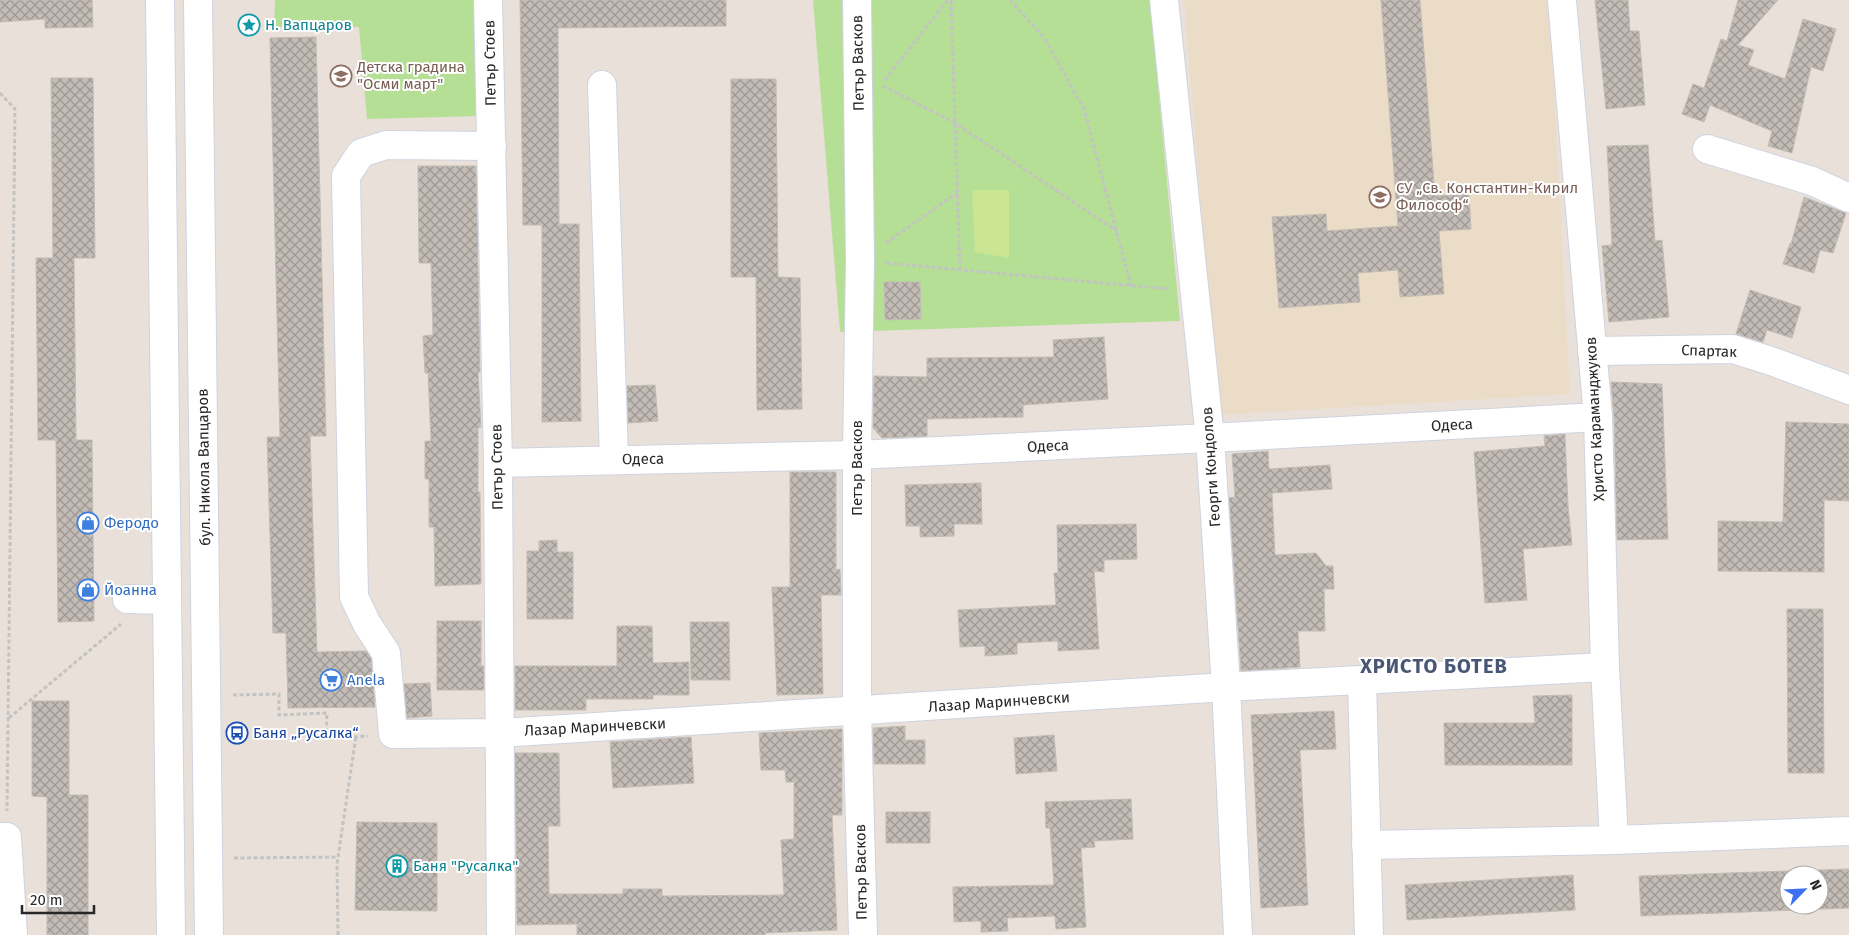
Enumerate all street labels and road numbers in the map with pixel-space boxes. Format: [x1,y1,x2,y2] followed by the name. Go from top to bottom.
[848,15,868,111] street label: Петър Васков
[480,20,500,106] street label: Петър Стоев
[1582,336,1608,502] street label: Христо Караманджуков
[1681,341,1737,361] street label: Спартак
[194,388,214,546] street label: бул. Никола Вапцаров
[1198,406,1224,528] street label: Георги Кондолов
[1431,415,1473,435] street label: Одеса
[848,420,866,516] street label: Петър Васков
[487,424,507,510] street label: Петър Стоев
[1027,436,1069,456] street label: Одеса
[622,450,664,468] street label: Одеса
[928,688,1070,716] street label: Лазар Маринчевски
[524,714,666,740] street label: Лазар Маринчевски
[851,824,871,920] street label: Петър Васков

